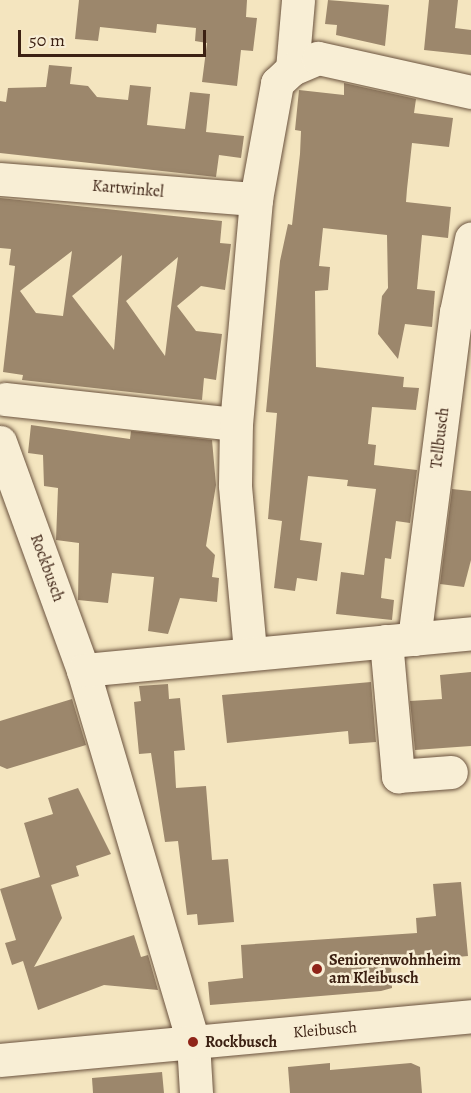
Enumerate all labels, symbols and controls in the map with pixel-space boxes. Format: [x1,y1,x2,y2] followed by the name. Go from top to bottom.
[21,18,208,56] scale bar
[29,28,65,52] text: 50 m
[91,176,165,202] street label: Kartwinkel
[427,406,453,470] street label: Tellbusch
[26,532,68,604] street label: Rockbusch
[329,950,461,988] place label: Seniorenwohnheim am Kleibusch
[310,962,324,976] marker: Seniorenwohnheim am Kleibusch
[292,1018,358,1042] street label: Kleibusch
[205,1032,277,1052] place label: Rockbusch
[186,1035,200,1049] marker: Rockbusch

